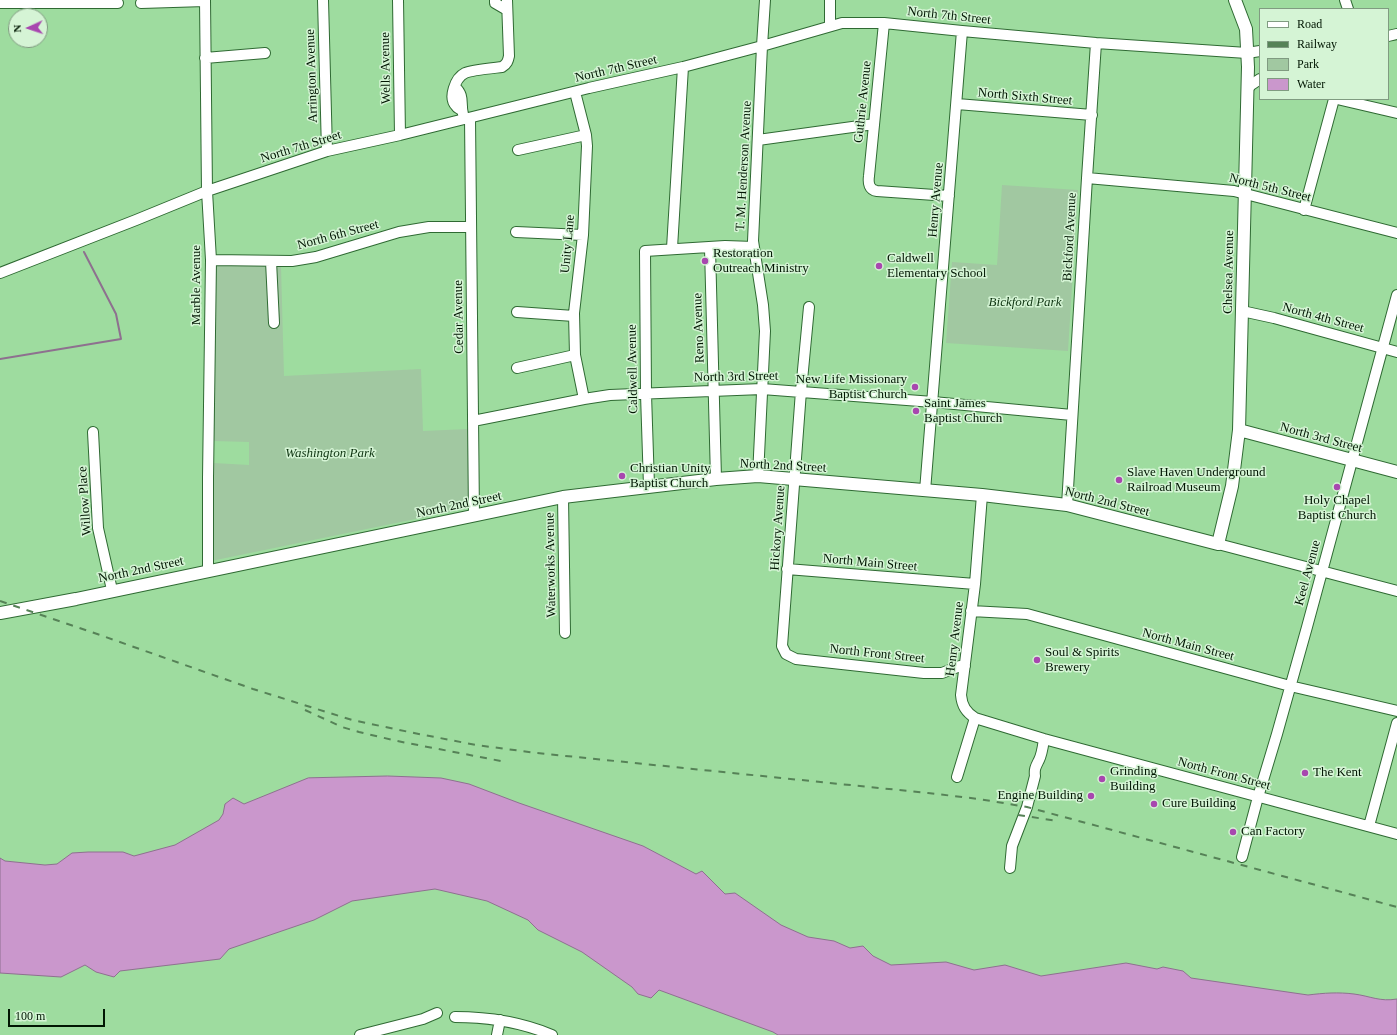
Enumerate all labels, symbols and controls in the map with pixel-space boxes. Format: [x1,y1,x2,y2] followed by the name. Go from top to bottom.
[907,4,991,28] street label: North 7th Street
[8,8,48,48] north arrow
[1259,8,1389,100] legend
[1297,17,1322,31] text: Road
[11,24,23,33] text: N
[303,29,321,123] street label: Arrington Avenue
[378,32,394,104] street label: Wells Avenue
[1297,37,1337,51] text: Railway
[573,52,659,86] street label: North 7th Street
[1297,57,1319,71] text: Park
[851,60,875,144] street label: Guthrie Avenue
[1297,77,1325,91] text: Water
[977,85,1073,109] street label: North Sixth Street
[733,100,755,232] street label: T. M. Henderson Avenue
[259,127,343,167] street label: North 7th Street
[925,162,947,238] street label: Henry Avenue
[1227,170,1313,206] street label: North 5th Street
[1060,192,1080,282] street label: Bickford Avenue
[558,214,578,274] street label: Unity Lane
[296,217,380,253] street label: North 6th Street
[1220,230,1238,314] street label: Chelsea Avenue
[189,245,205,325] street label: Marble Avenue
[713,246,809,277] place label: Restoration Outreach Ministry
[887,251,986,282] place label: Caldwell Elementary School
[700,256,710,266] marker: Restoration Outreach Ministry
[874,261,884,271] marker: Caldwell Elementary School
[451,280,467,354] street label: Cedar Avenue
[690,293,708,363] street label: Reno Avenue
[989,295,1061,311] park label: Bickford Park
[1281,300,1365,336] street label: North 4th Street
[624,324,642,414] street label: Caldwell Avenue
[694,368,778,386] street label: North 3rd Street
[796,372,907,403] place label: New Life Missionary Baptist Church
[910,382,920,392] marker: New Life Missionary Baptist Church
[924,396,1002,427] place label: Saint James Baptist Church
[911,406,921,416] marker: Saint James Baptist Church
[1278,420,1364,456] street label: North 3rd Street
[285,446,375,462] park label: Washington Park
[739,456,827,476] street label: North 2nd Street
[630,461,711,492] place label: Christian Unity Baptist Church
[1127,465,1265,496] place label: Slave Haven Underground Railroad Museum
[75,466,95,536] street label: Willow Place
[617,471,627,481] marker: Christian Unity Baptist Church
[1114,475,1124,485] marker: Slave Haven Underground Railroad Museum
[1332,482,1342,492] marker: Holy Chapel Baptist Church
[1063,484,1151,520] street label: North 2nd Street
[767,485,789,571] street label: Hickory Avenue
[415,488,503,522] street label: North 2nd Street
[1298,493,1376,524] place label: Holy Chapel Baptist Church
[542,512,560,618] street label: Waterworks Avenue
[1292,539,1324,607] street label: Keel Avenue
[822,551,918,575] street label: North Main Street
[97,553,185,587] street label: North 2nd Street
[943,601,967,677] street label: Henry Avenue
[1140,625,1236,665] street label: North Main Street
[829,641,925,667] street label: North Front Street
[1045,645,1119,676] place label: Soul & Spirits Brewery
[1032,655,1042,665] marker: Soul & Spirits Brewery
[1176,754,1272,794] street label: North Front Street
[1110,764,1157,795] place label: Grinding Building
[1313,765,1362,781] place label: The Kent
[1300,768,1310,778] marker: The Kent
[1097,774,1107,784] marker: Grinding Building
[997,788,1083,804] place label: Engine Building
[1086,791,1096,801] marker: Engine Building
[1162,796,1236,812] place label: Cure Building
[1149,799,1159,809] marker: Cure Building
[1241,824,1305,840] place label: Can Factory
[1228,827,1238,837] marker: Can Factory
[10,1001,107,1027] scale bar
[15,1009,45,1023] text: 100 m

